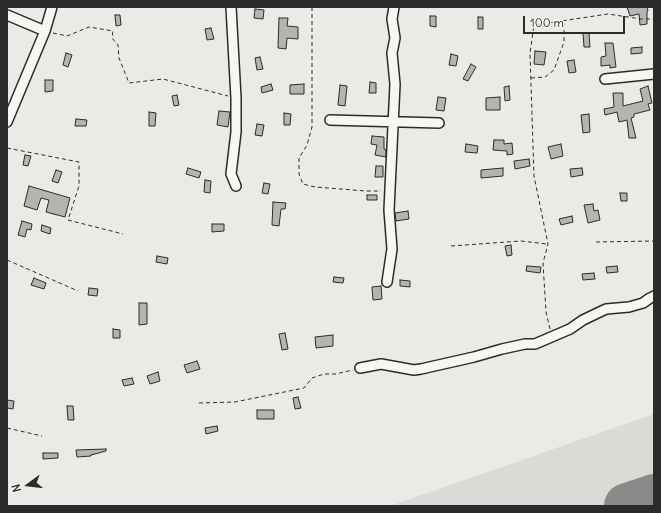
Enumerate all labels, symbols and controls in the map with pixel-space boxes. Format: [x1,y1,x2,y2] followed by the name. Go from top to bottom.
[525,8,627,34] scale bar
[530,15,564,30] text: 100 m
[8,465,48,505] north arrow
[9,483,24,494] text: N

